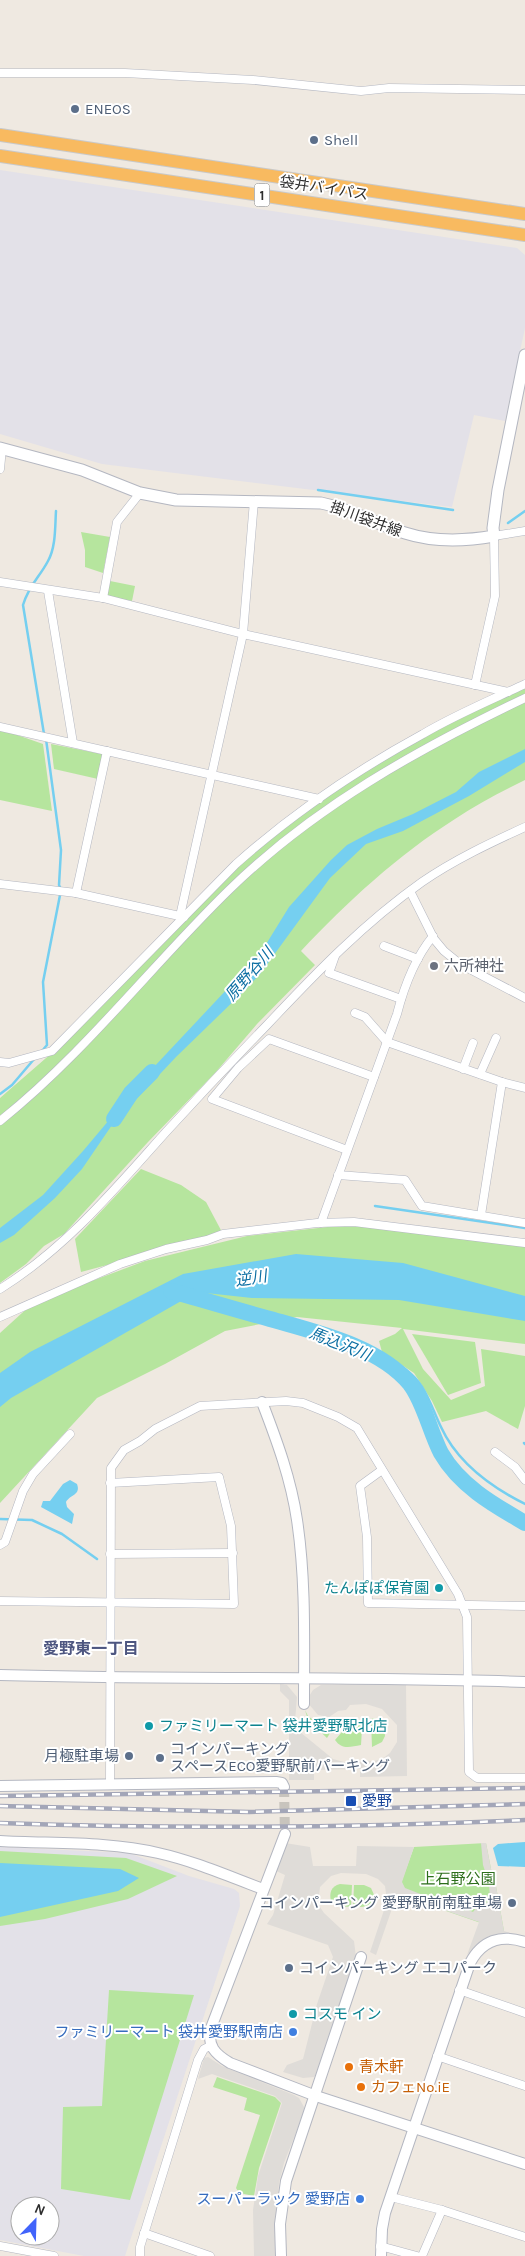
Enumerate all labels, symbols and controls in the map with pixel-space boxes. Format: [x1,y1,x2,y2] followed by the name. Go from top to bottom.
[85,100,131,118] place label: ENEOS
[69,103,81,115] marker: ENEOS
[324,131,358,149] place label: Shell
[308,134,320,146] marker: Shell
[278,172,370,204] street label: 袋井バイパス
[254,184,270,206] road number: 1
[328,498,404,540] street label: 掛川袋井線
[221,942,278,1004] water label: 原野谷川
[444,957,504,975] place label: 六所神社
[428,960,440,972] marker: 六所神社
[234,1266,270,1290] water label: 逆川
[307,1323,375,1366] water label: 馬込沢川
[324,1579,429,1597] place label: たんぽぽ保育園
[433,1582,445,1594] marker: たんぽぽ保育園
[43,1639,139,1658] district label: 愛野東一丁目
[159,1717,388,1735] place label: ファミリーマート 袋井愛野駅北店
[143,1720,155,1732] marker: ファミリーマート 袋井愛野駅北店
[170,1740,390,1775] place label: コインパーキング スペースECO愛野駅前パーキング
[44,1747,119,1765] place label: 月極駐車場
[123,1750,135,1762] marker: 月極駐車場
[154,1752,166,1764] marker: コインパーキング スペースECO愛野駅前パーキング
[362,1792,392,1810] place label: 愛野
[344,1794,358,1808] marker: 愛野
[420,1870,496,1888] park label: 上石野公園
[259,1894,502,1912] place label: コインパーキング 愛野駅前南駐車場
[506,1897,518,1909] marker: コインパーキング 愛野駅前南駐車場
[299,1959,497,1977] place label: コインパーキング エコパーク
[283,1962,295,1974] marker: コインパーキング エコパーク
[303,2005,382,2023] place label: コスモ イン
[287,2008,299,2020] marker: コスモ イン
[54,2023,283,2041] place label: ファミリーマート 袋井愛野駅南店
[287,2026,299,2038] marker: ファミリーマート 袋井愛野駅南店
[359,2058,404,2076] place label: 青木軒
[343,2061,355,2073] marker: 青木軒
[371,2078,450,2096] place label: カフェNo.iE
[355,2081,367,2093] marker: カフェNo.iE
[197,2190,350,2208] place label: スーパーラック 愛野店
[354,2193,366,2205] marker: スーパーラック 愛野店
[10,2196,60,2246] north arrow
[32,2200,48,2219] text: N

